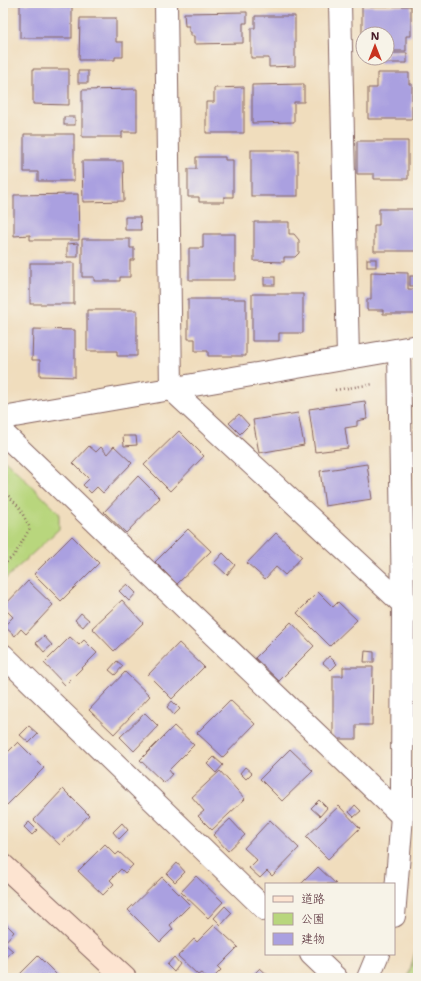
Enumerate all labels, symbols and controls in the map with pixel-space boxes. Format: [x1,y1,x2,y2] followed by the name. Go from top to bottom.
[355,26,395,66] north arrow
[371,29,380,44] text: N
[265,883,395,955] legend
[301,891,325,907] text: 道路
[301,911,325,927] text: 公園
[301,931,325,947] text: 建物

